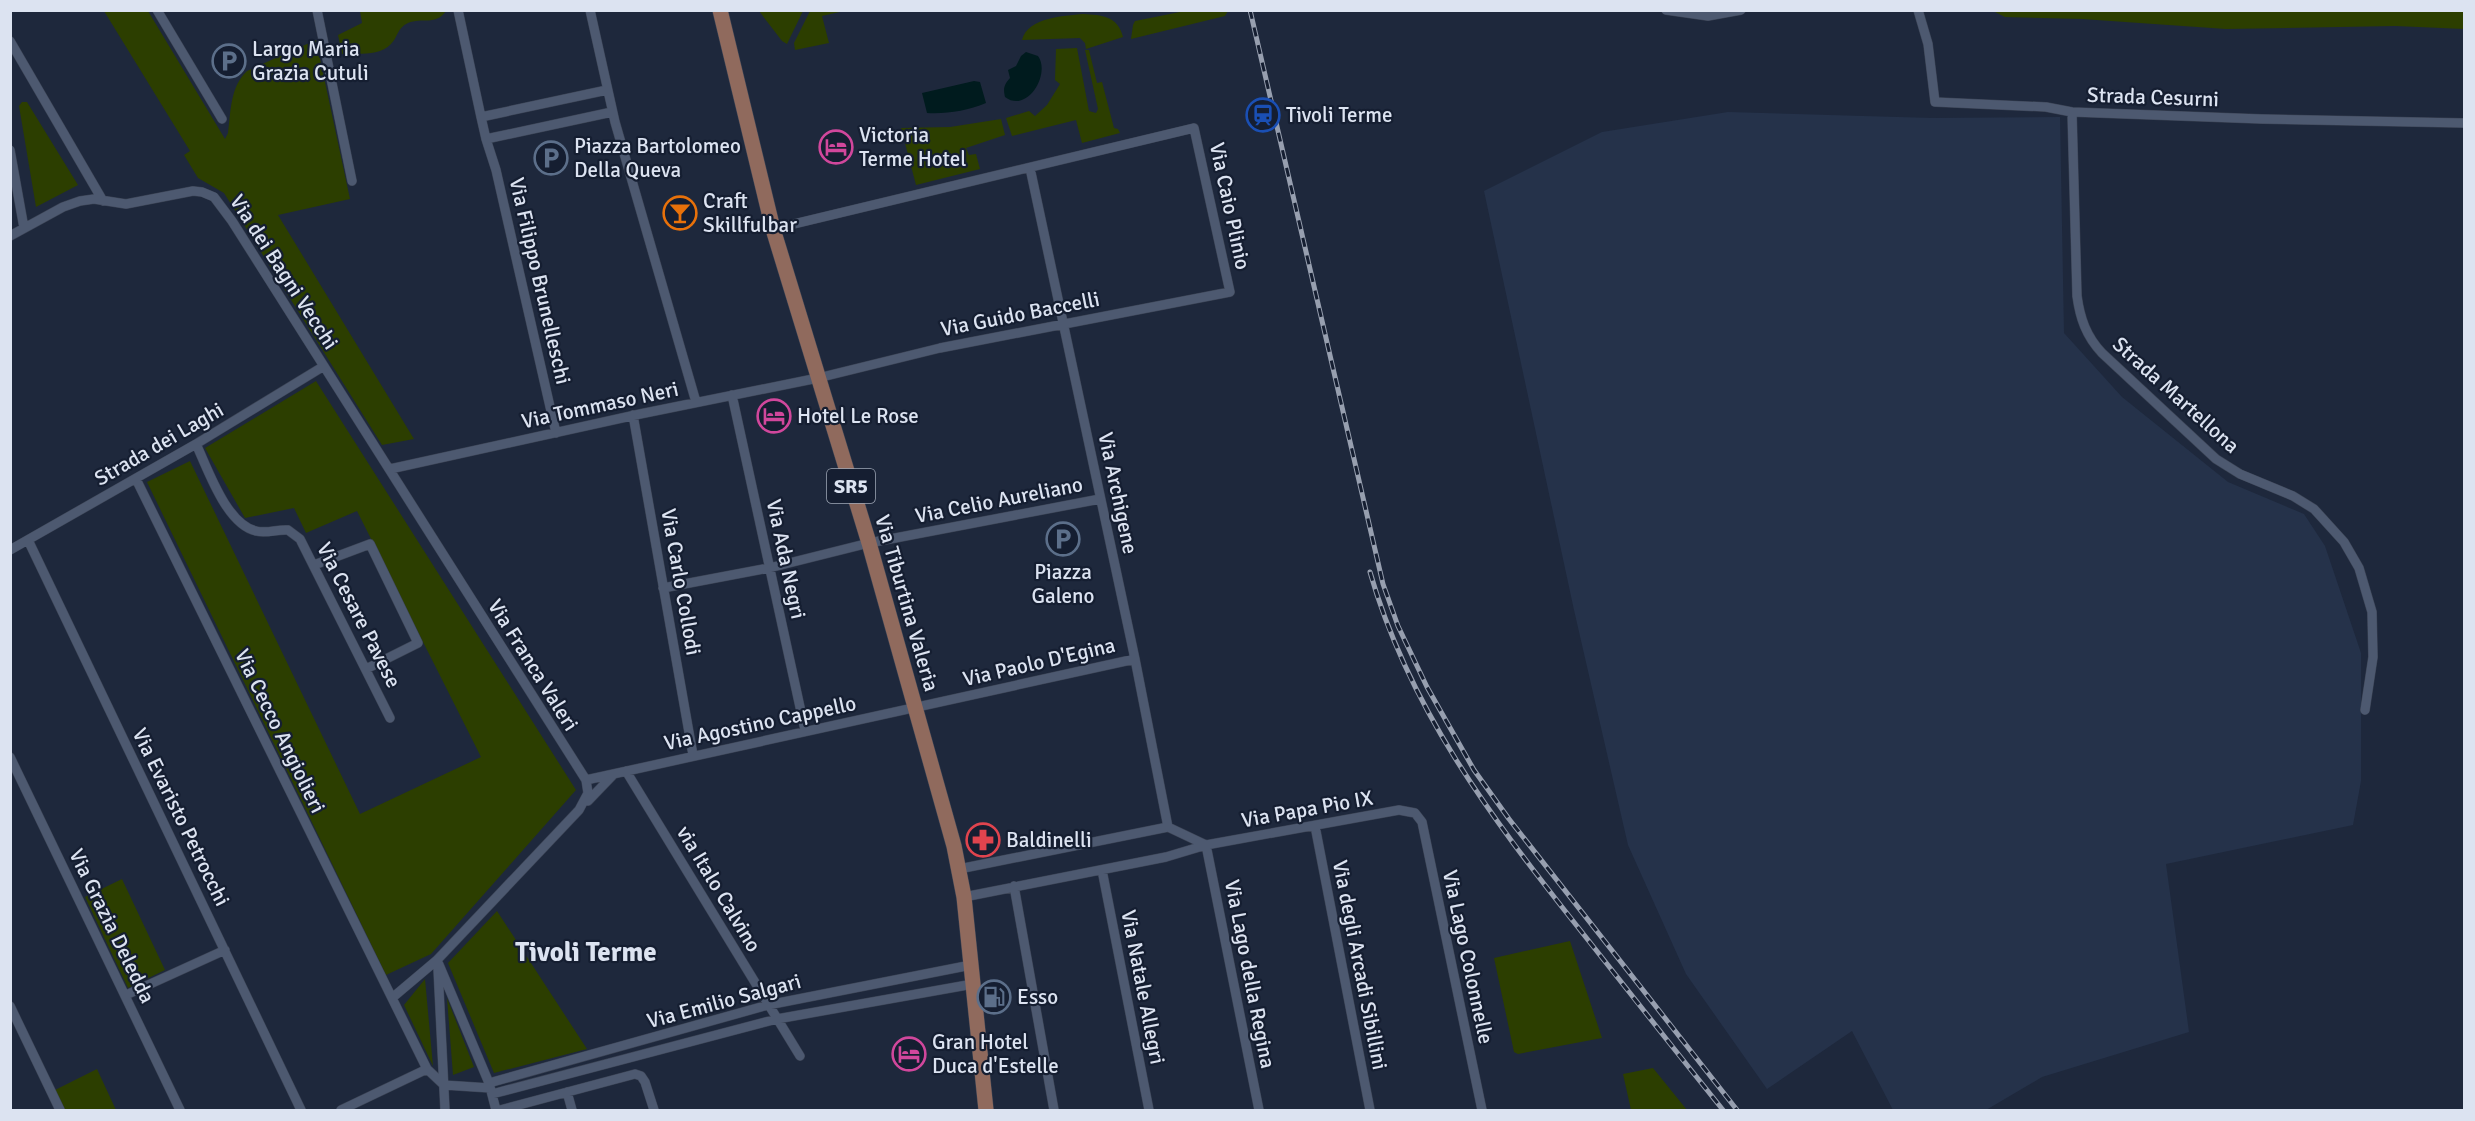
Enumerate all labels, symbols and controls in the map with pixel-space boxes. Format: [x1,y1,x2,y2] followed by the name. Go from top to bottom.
[252,36,369,86] place label: Largo Maria Grazia Cutuli
[211,43,247,79] parking icon: Largo Maria Grazia Cutuli
[2087,82,2219,112] street label: Strada Cesurni
[1245,97,1281,133] station icon: Tivoli Terme
[1286,102,1392,128] place label: Tivoli Terme
[859,122,966,172] place label: Victoria Terme Hotel
[818,129,854,165] hotel icon: Victoria Terme Hotel
[574,133,741,183] place label: Piazza Bartolomeo Della Queva
[533,140,569,176] parking icon: Piazza Bartolomeo Della Queva
[1204,140,1256,272] street label: Via Caio Plinio
[504,175,576,387] street label: Via Filippo Brunelleschi
[703,188,797,238] place label: Craft Skillfulbar
[224,190,344,354] street label: Via dei Bagni Vecchi
[662,195,698,231] bar icon: Craft Skillfulbar
[938,286,1102,342] street label: Via Guido Baccelli
[2107,331,2245,459] street label: Strada Martellona
[519,376,681,434] street label: Via Tommaso Neri
[90,396,228,492] street label: Strada dei Laghi
[756,398,792,434] hotel icon: Hotel Le Rose
[797,403,919,429] place label: Hotel Le Rose
[1092,430,1144,556] street label: Via Archigene
[827,469,875,503] road number: SR5
[913,471,1085,529] street label: Via Celio Aureliano
[761,497,811,621] street label: Via Ada Negri
[655,507,707,657] street label: Via Carlo Collodi
[869,512,945,694] street label: Via Tiburtina Valeria
[1045,521,1081,557] parking icon: Piazza Galeno
[311,538,407,692] street label: Via Cesare Pavese
[1032,559,1095,609] place label: Piazza Galeno
[482,594,584,736] street label: Via Franca Valeri
[960,632,1118,692] street label: Via Paolo D'Egina
[229,645,331,817] street label: Via Cecco Angiolieri
[661,690,859,756] street label: Via Agostino Cappello
[127,724,235,910] street label: Via Evaristo Petrocchi
[1239,785,1375,833] street label: Via Papa Pio IX
[671,821,767,957] street label: via Italo Calvino
[965,822,1001,858] pharmacy icon: Baldinelli
[1006,827,1092,853] place label: Baldinelli
[63,845,161,1007] street label: Via Grazia Deledda
[1327,858,1393,1072] street label: Via degli Arcadi Sibillini
[1437,868,1499,1046] street label: Via Lago Colonnelle
[1219,877,1281,1071] street label: Via Lago della Regina
[1115,908,1171,1066] street label: Via Natale Allegri
[515,936,657,969] district label: Tivoli Terme
[644,968,804,1034] street label: Via Emilio Salgari
[976,979,1012,1015] fuel station icon: Esso
[1017,984,1058,1010] place label: Esso
[932,1029,1059,1079] place label: Gran Hotel Duca d'Estelle
[891,1036,927,1072] hotel icon: Gran Hotel Duca d'Estelle

